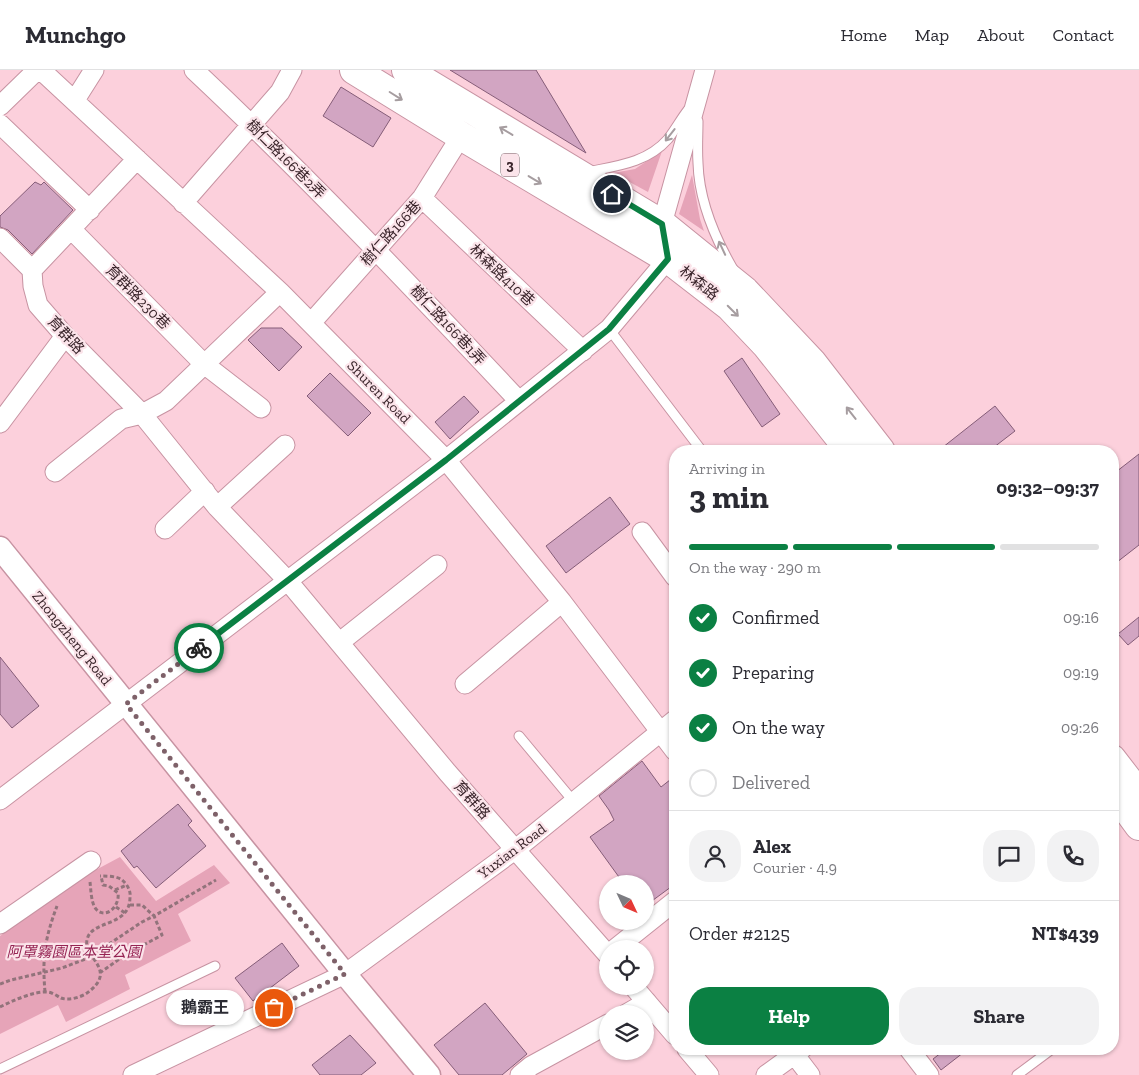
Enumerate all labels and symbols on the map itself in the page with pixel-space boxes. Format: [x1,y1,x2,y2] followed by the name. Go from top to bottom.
[388,91,402,101] one-way arrow
[243,116,329,202] street label: 樹仁路166巷2弄
[500,125,514,135] one-way arrow
[664,128,675,141] one-way arrow
[501,154,519,176] road number: 3
[591,173,633,215] pin
[527,175,541,185] one-way arrow
[357,197,425,269] street label: 樹仁路166巷
[466,240,538,310] street label: 林森路410巷
[716,241,726,256] one-way arrow
[102,261,174,333] street label: 育群路230巷
[676,262,722,304] street label: 林森路
[406,281,490,369] street label: 樹仁路166巷1弄
[727,305,739,317] one-way arrow
[44,312,88,358] street label: 育群路
[343,356,415,428] street label: Shuren Road
[846,406,856,420] one-way arrow
[28,587,116,690] street label: Zhongzheng Road
[174,623,224,673] courier
[450,777,494,823] street label: 育群路
[474,819,550,883] street label: Yuxian Road
[599,875,654,930] north arrow
[6,943,143,961] park label: 阿罩霧園區本堂公園
[253,987,295,1029] pin
[166,990,244,1026] callout: 鵝霸王

